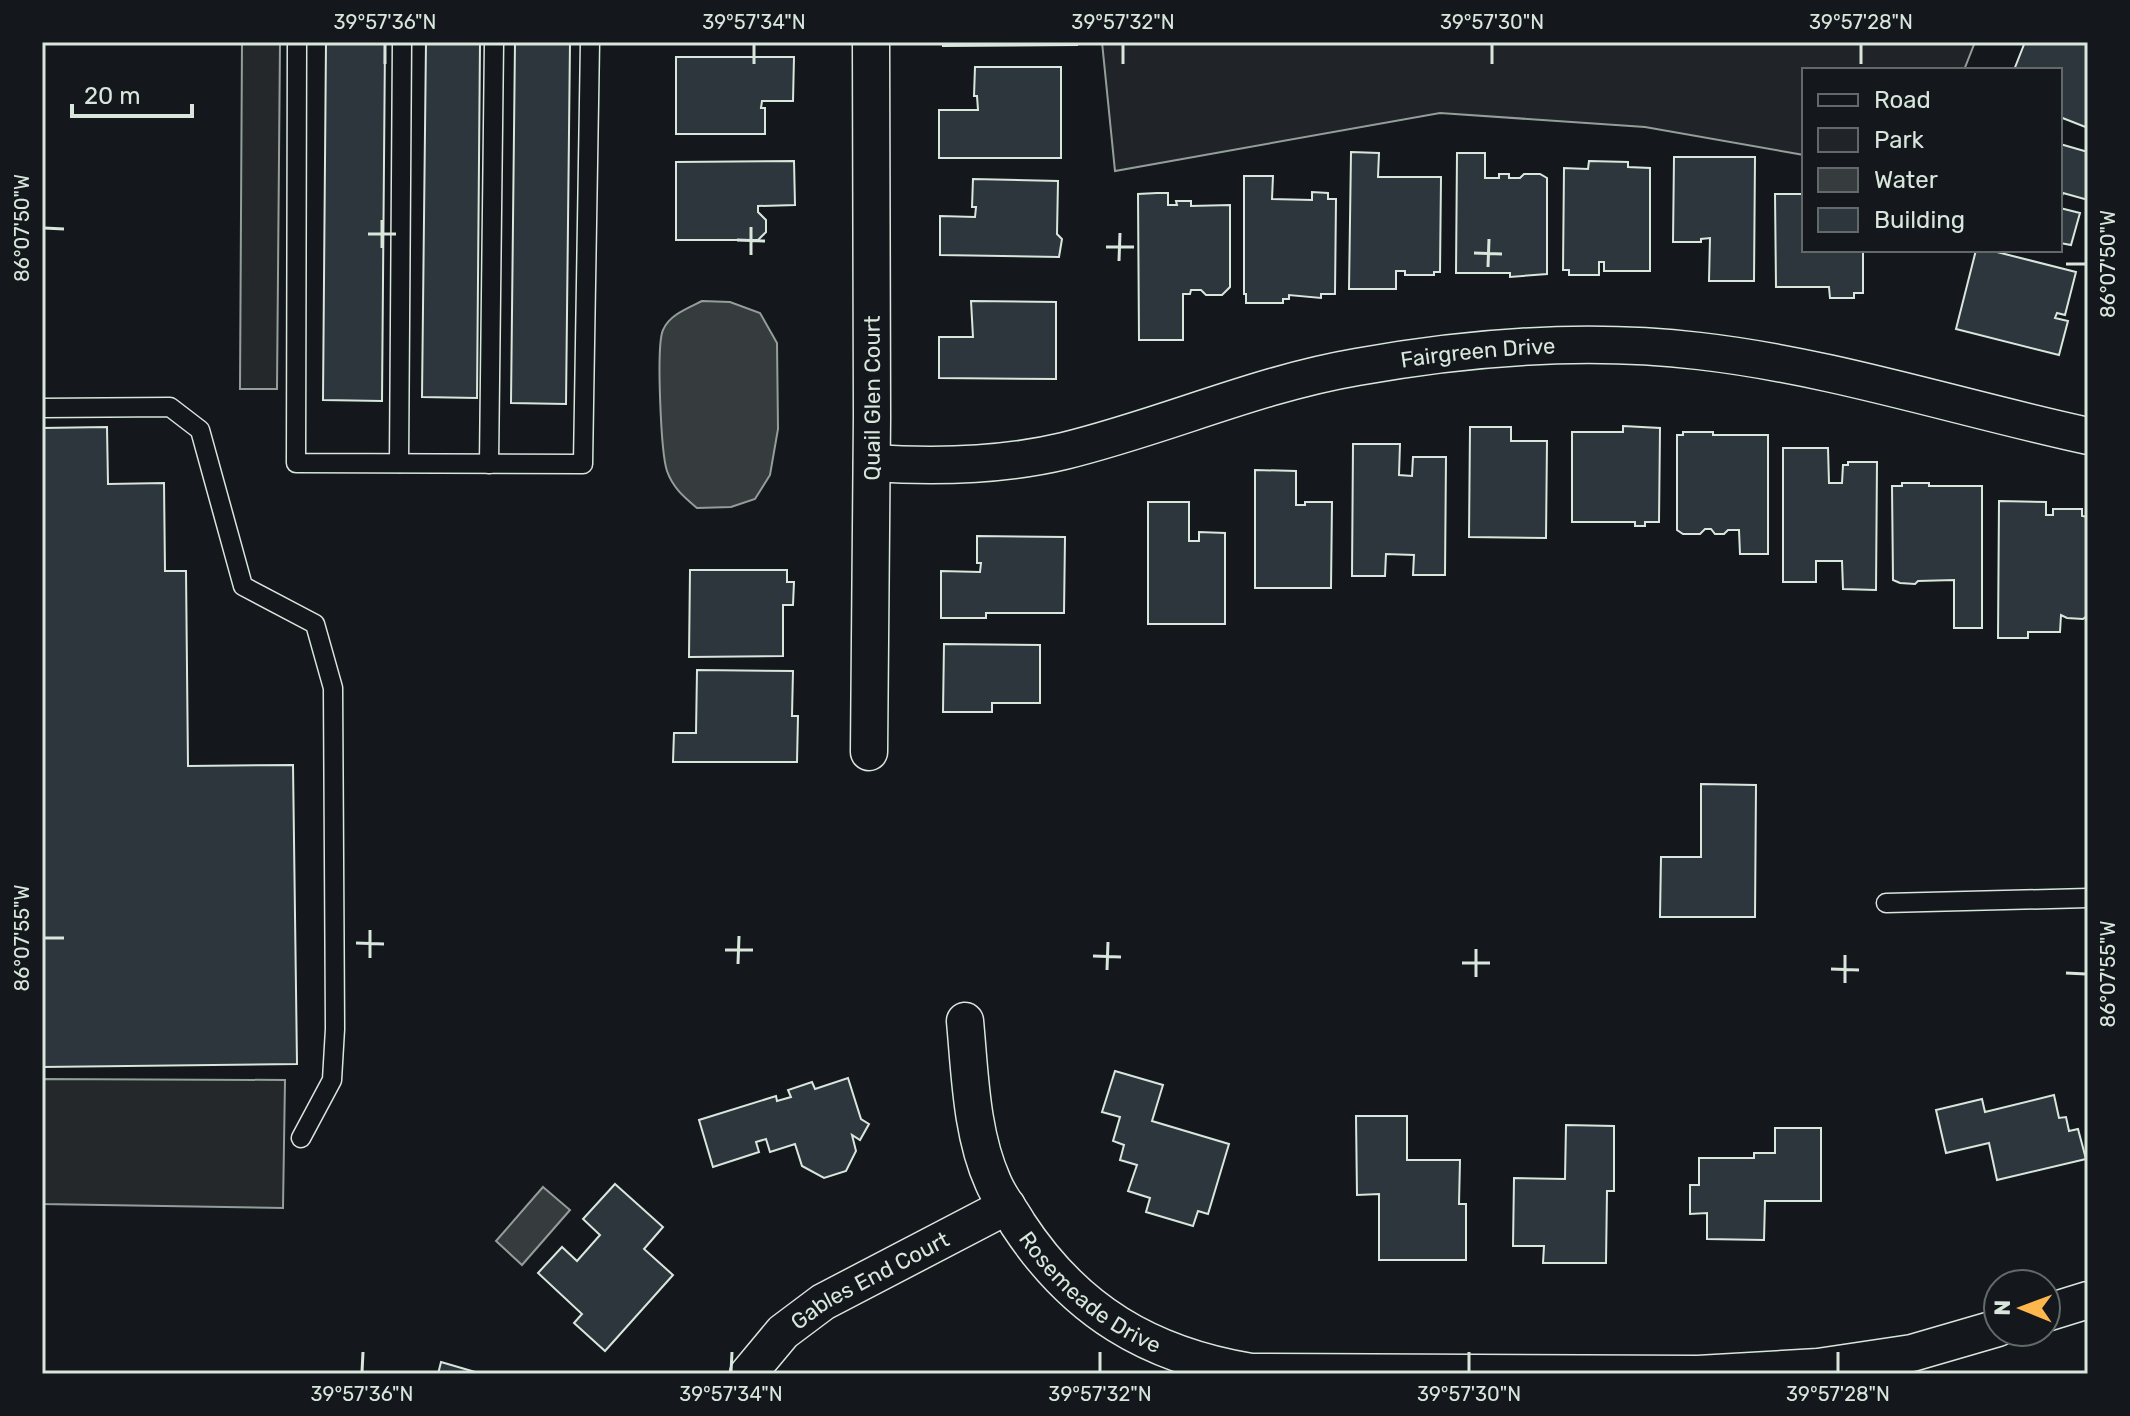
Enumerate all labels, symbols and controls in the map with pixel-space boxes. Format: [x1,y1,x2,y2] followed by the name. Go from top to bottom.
[334,10,436,34] text: 39°57'36"N
[702,10,806,34] text: 39°57'34"N
[1071,10,1175,34] text: 39°57'32"N
[1440,10,1544,34] text: 39°57'30"N
[1809,10,1913,34] text: 39°57'28"N
[72,68,192,118] scale bar
[1802,68,2062,252] legend
[84,82,141,110] text: 20 m
[1874,86,1931,114] text: Road
[1874,126,1925,154] text: Park
[1874,166,1938,194] text: Water
[10,174,34,282] text: 86°07'50"W
[1874,206,1965,234] text: Building
[2096,210,2120,318] text: 86°07'50"W
[858,315,886,481] street label: Quail Glen Court
[1399,332,1556,373] street label: Fairgreen Drive
[10,884,34,992] text: 86°07'55"W
[2096,920,2120,1028] text: 86°07'55"W
[785,1225,954,1335] street label: Gables End Court
[1014,1226,1165,1359] street label: Rosemeade Drive
[1982,1268,2062,1348] north arrow
[1989,1300,2016,1316] text: N
[311,1382,413,1406] text: 39°57'36"N
[679,1382,783,1406] text: 39°57'34"N
[1048,1382,1152,1406] text: 39°57'32"N
[1417,1382,1521,1406] text: 39°57'30"N
[1786,1382,1890,1406] text: 39°57'28"N

